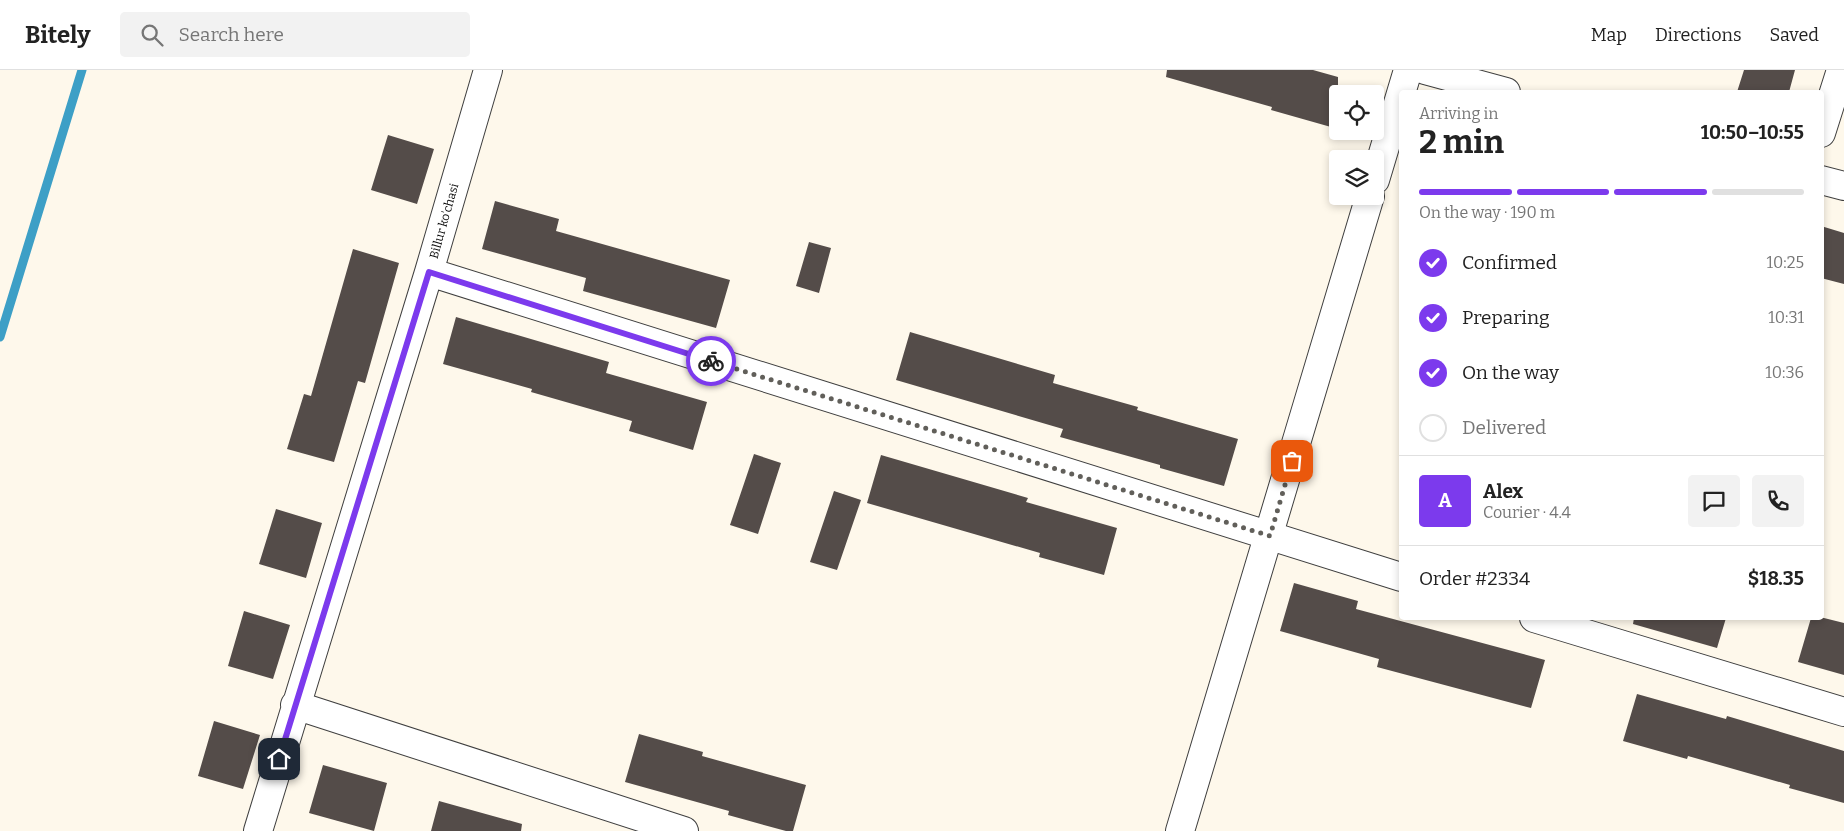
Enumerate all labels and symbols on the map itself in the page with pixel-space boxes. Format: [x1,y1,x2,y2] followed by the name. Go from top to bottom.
[427,181,462,260] street label: Billur ko'chasi
[686,336,736,386] courier
[1271,440,1313,482] pin
[258,738,300,780] pin

